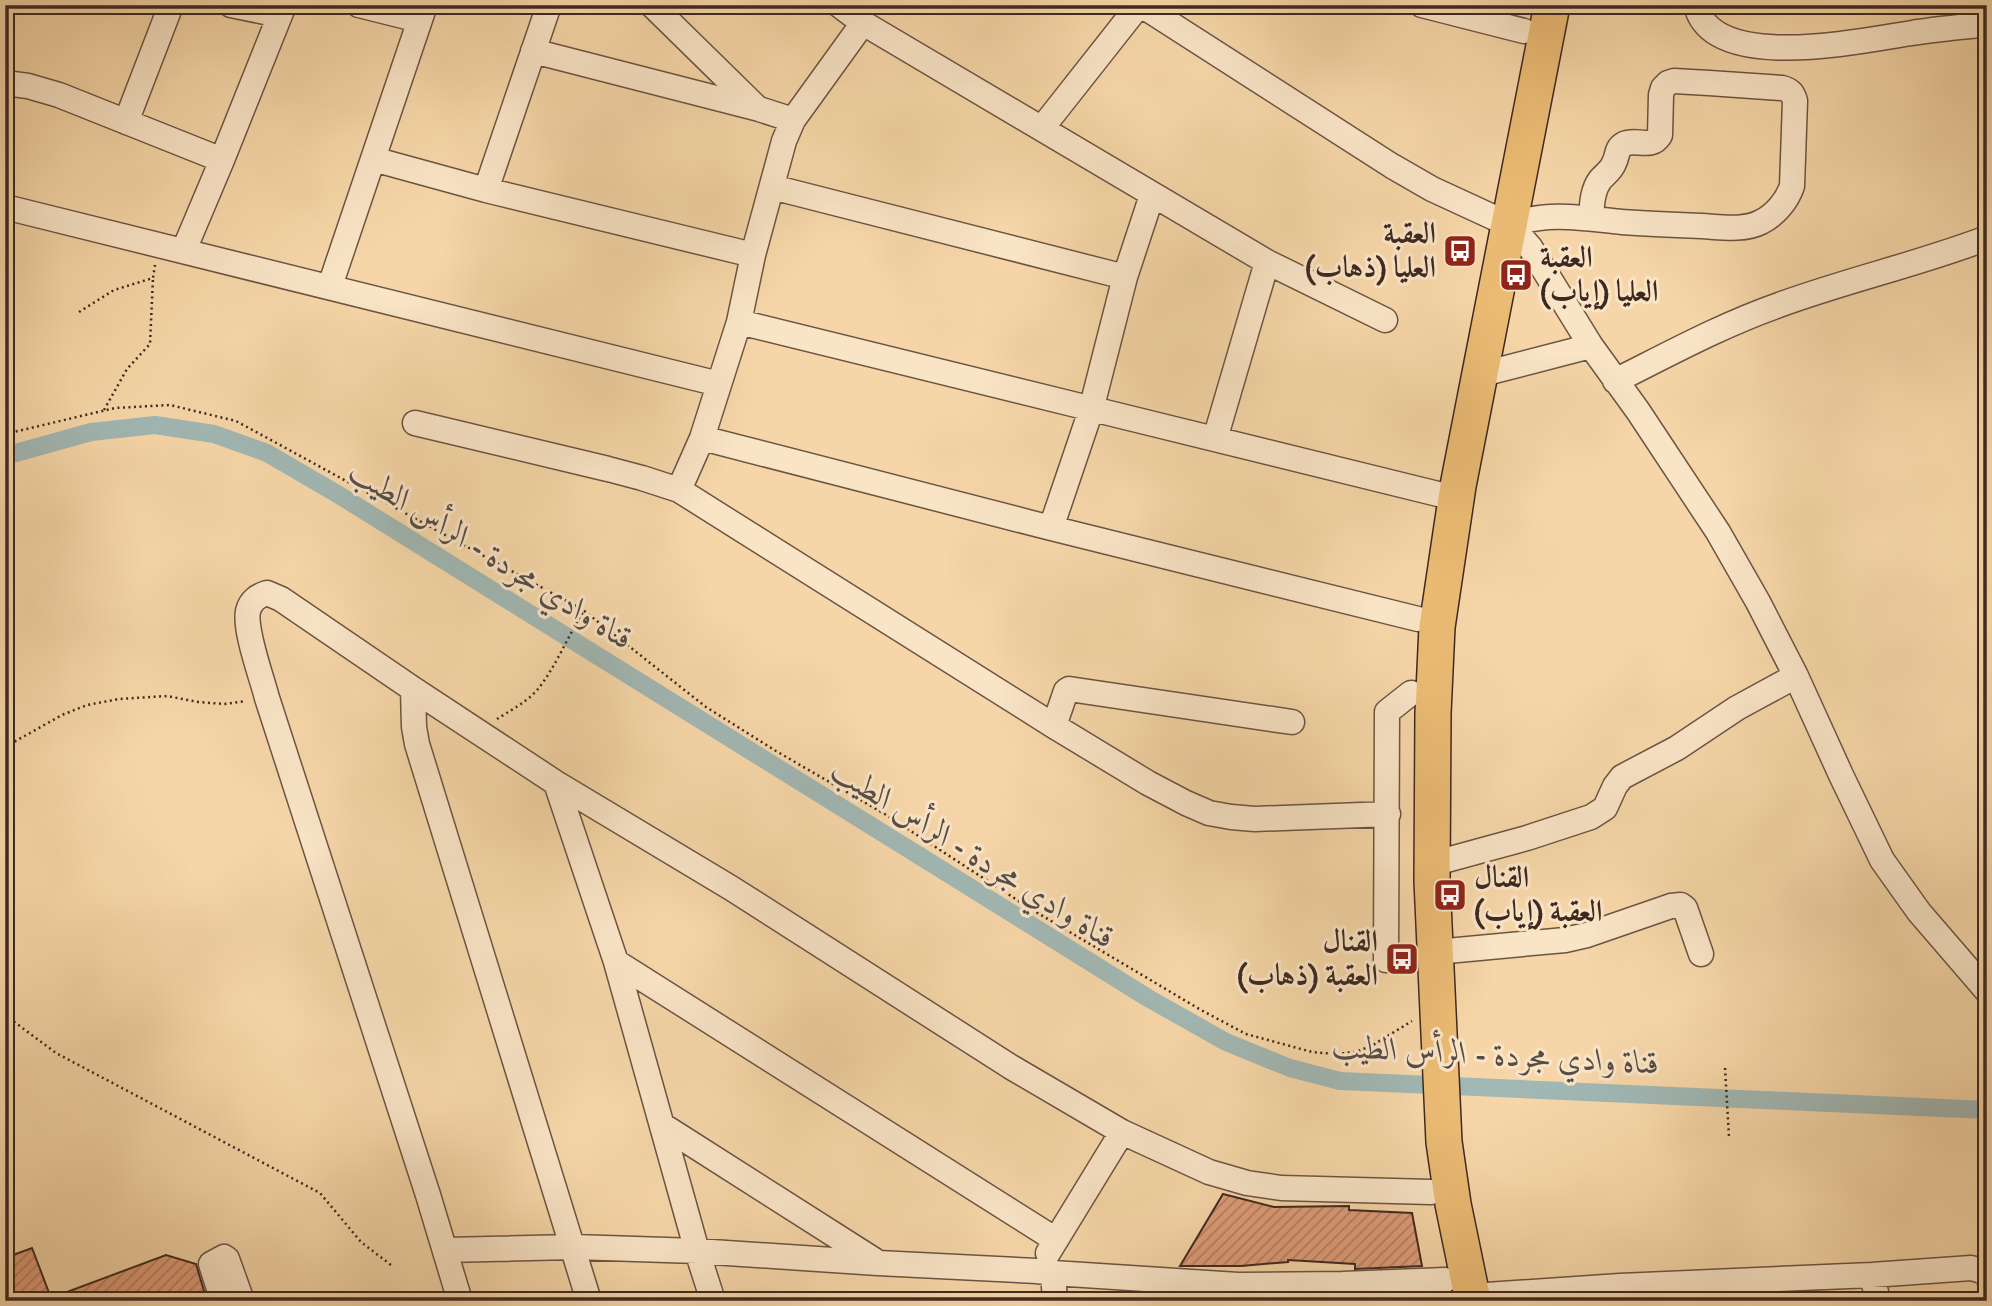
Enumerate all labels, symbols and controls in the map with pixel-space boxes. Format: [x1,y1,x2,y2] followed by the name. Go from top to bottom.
[1305,216,1436,287] place label: العقبة العليا (ذهاب)
[1441,232,1479,270] bus stop icon: العقبة العليا (ذهاب)
[1540,240,1659,311] place label: العقبة العليا (إياب)
[1497,256,1535,294] bus stop icon: العقبة العليا (إياب)
[340,449,643,662] water label: قناة وادي مجردة - الرأس الطيب
[822,748,1125,961] water label: قناة وادي مجردة - الرأس الطيب
[1474,860,1603,931] place label: القنال العقبة (إياب)
[1431,876,1469,914] bus stop icon: القنال العقبة (إياب)
[1237,924,1378,995] place label: القنال العقبة (ذهاب)
[1383,940,1421,978] bus stop icon: القنال العقبة (ذهاب)
[1331,1023,1661,1088] water label: قناة وادي مجردة - الرأس الطيب

